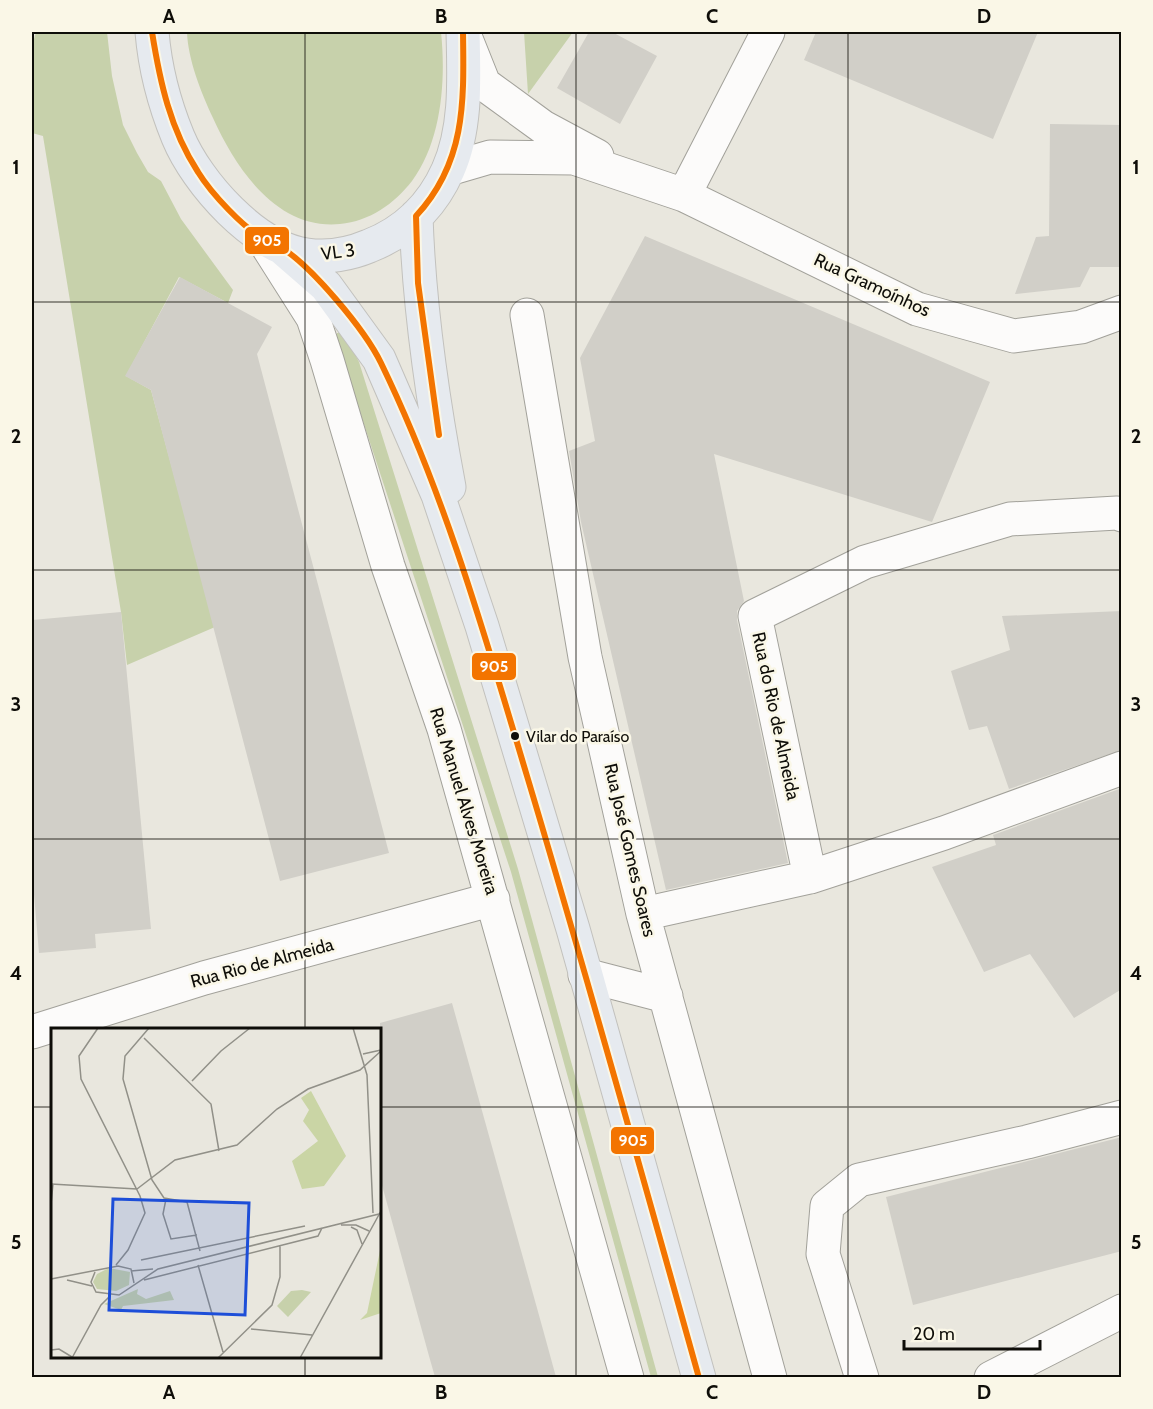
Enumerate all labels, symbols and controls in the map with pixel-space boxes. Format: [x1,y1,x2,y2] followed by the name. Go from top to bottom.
[163,4,176,28] text: A
[435,4,447,28] text: B
[706,4,718,28] text: C
[977,4,991,28] text: D
[12,155,20,179] text: 1
[1132,155,1140,179] text: 1
[244,226,290,255] line badge: 905
[253,231,281,250] text: 905
[320,239,356,265] street label: VL 3
[810,248,934,322] street label: Rua Gramoínhos
[11,424,21,448] text: 2
[1131,424,1141,448] text: 2
[747,630,805,802] street label: Rua do Rio de Almeida
[471,652,517,681] line badge: 905
[480,657,508,676] text: 905
[11,692,21,716] text: 3
[1131,692,1141,716] text: 3
[425,705,503,898] street label: Rua Manuel Alves Moreira
[526,727,629,746] place label: Vilar do Paraíso
[509,730,521,742] marker: Vilar do Paraíso
[599,761,661,939] street label: Rua José Gomes Soares
[188,933,336,993] street label: Rua Rio de Almeida
[10,961,22,985] text: 4
[1130,961,1142,985] text: 4
[51,1028,381,1358] inset map
[610,1126,655,1155] line badge: 905
[619,1131,647,1150] text: 905
[11,1230,21,1254] text: 5
[1131,1230,1141,1254] text: 5
[904,1313,1040,1351] scale bar
[913,1323,955,1345] text: 20 m
[163,1380,176,1404] text: A
[435,1380,447,1404] text: B
[706,1380,718,1404] text: C
[977,1380,991,1404] text: D

